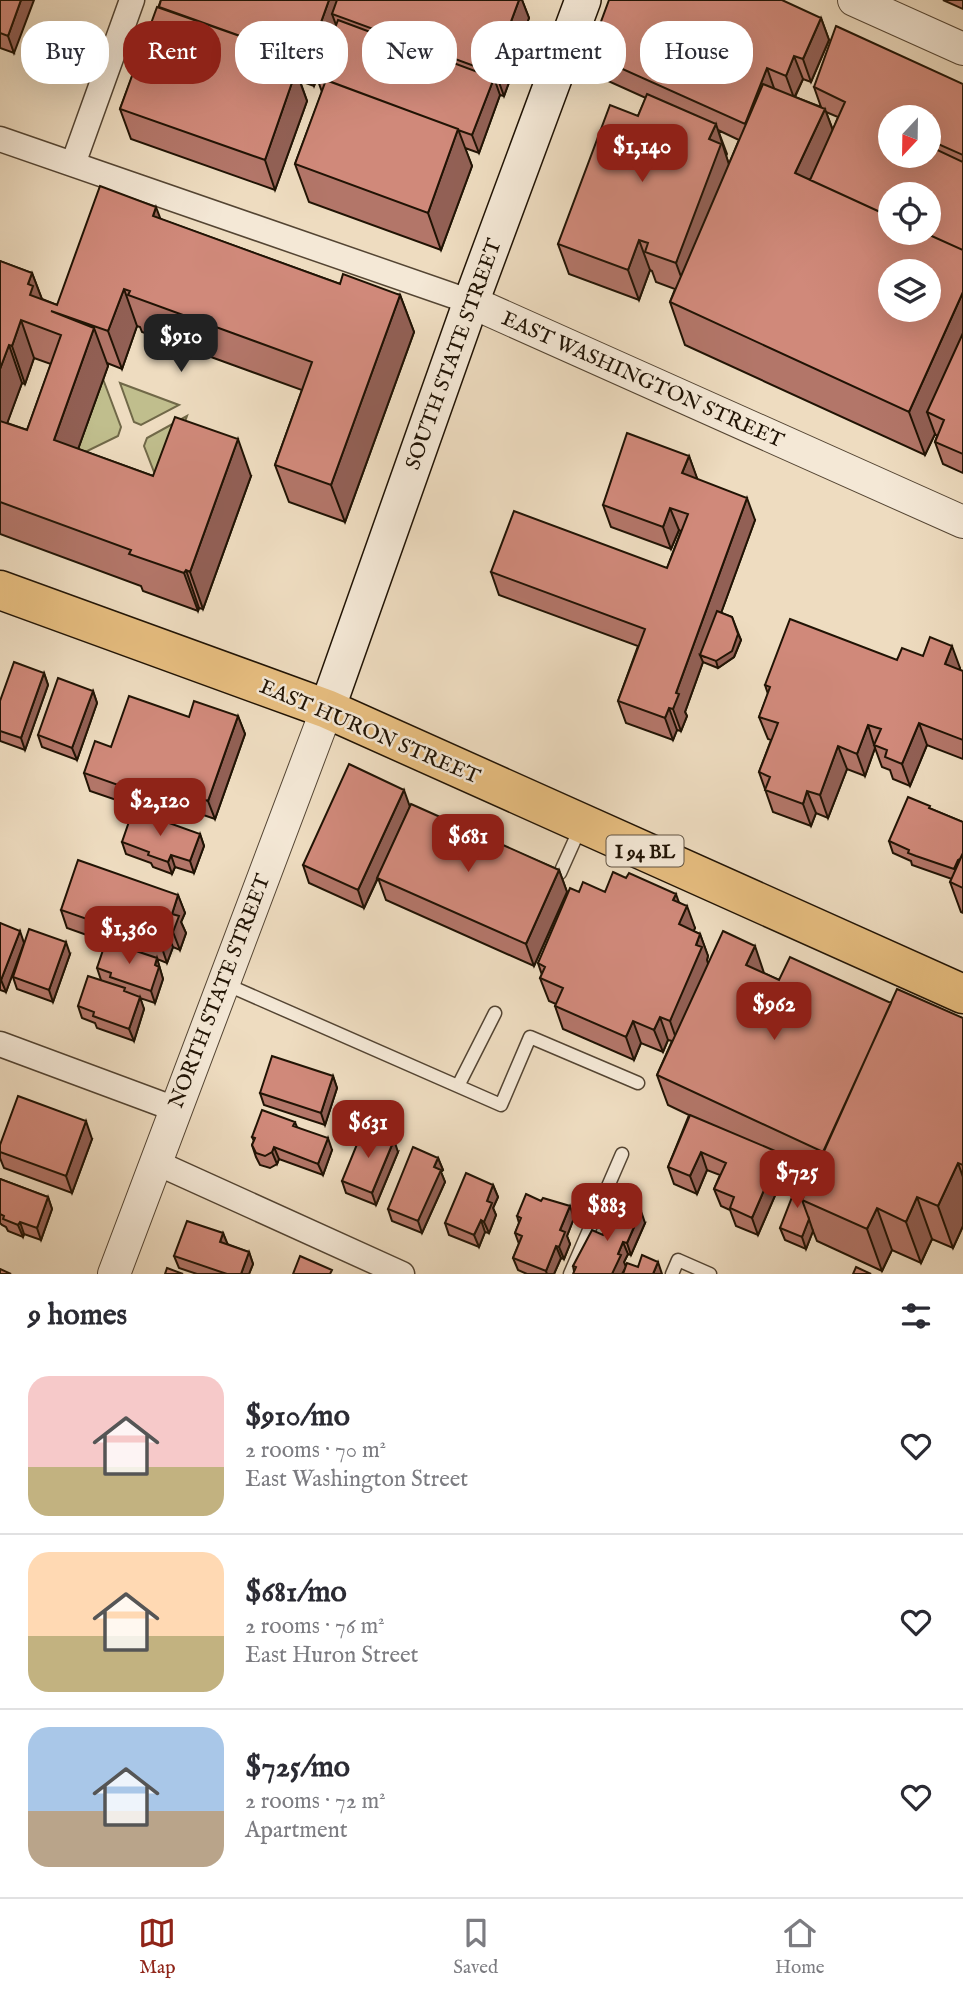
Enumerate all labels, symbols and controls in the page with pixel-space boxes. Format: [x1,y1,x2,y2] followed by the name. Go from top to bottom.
[21,21,109,84] chip: Buy
[123,21,221,84] chip: Rent
[235,21,348,84] chip: Filters
[362,21,457,84] chip: New
[471,21,626,84] chip: Apartment
[640,21,753,84] chip: House
[878,105,942,168] north arrow
[878,105,941,322] map controls
[585,124,699,184] pin: $1,140
[613,132,671,161] text: $1,140
[878,182,941,245] button: locate
[400,235,509,474] street label: SOUTH STATE STREET
[878,259,941,322] button: layers
[497,306,788,455] street label: EAST WASHINGTON STREET
[140,314,222,374] pin: $910
[160,322,202,351] text: $910
[255,674,484,791] street label: EAST HURON STREET
[103,778,217,838] pin: $2,120
[130,786,190,815] text: $2,120
[427,814,509,874] pin: $681
[448,822,488,851] text: $681
[606,836,684,866] road number: I 94 BL
[163,870,278,1112] street label: NORTH STATE STREET
[72,906,186,966] pin: $1,360
[100,914,158,943] text: $1,360
[733,982,815,1042] pin: $962
[752,990,796,1019] text: $962
[327,1100,409,1160] pin: $631
[348,1108,388,1137] text: $631
[756,1150,838,1210] pin: $725
[776,1158,818,1187] text: $725
[566,1184,648,1243] pin: $883
[587,1191,627,1220] text: $883
[28,1297,127,1335] text: 9 homes
[897,1297,935,1335] icon: filters
[245,1398,350,1436] text: $910/mo
[84,1404,168,1488] icon: home
[897,1427,935,1465] icon: heart
[245,1436,386,1465] text: 2 rooms · 70 m²
[245,1465,468,1494] text: East Washington Street
[245,1574,347,1612] text: $681/mo
[84,1580,168,1664] icon: home
[897,1603,935,1641] icon: heart
[245,1612,385,1641] text: 2 rooms · 76 m²
[245,1641,418,1670] text: East Huron Street
[245,1749,350,1787] text: $725/mo
[84,1755,168,1839] icon: home
[897,1778,935,1816] icon: heart
[245,1787,386,1816] text: 2 rooms · 72 m²
[245,1816,348,1845] text: Apartment
[138,1914,176,1980] tab: Map
[453,1914,498,1980] tab: Saved
[775,1914,825,1980] tab: Home

